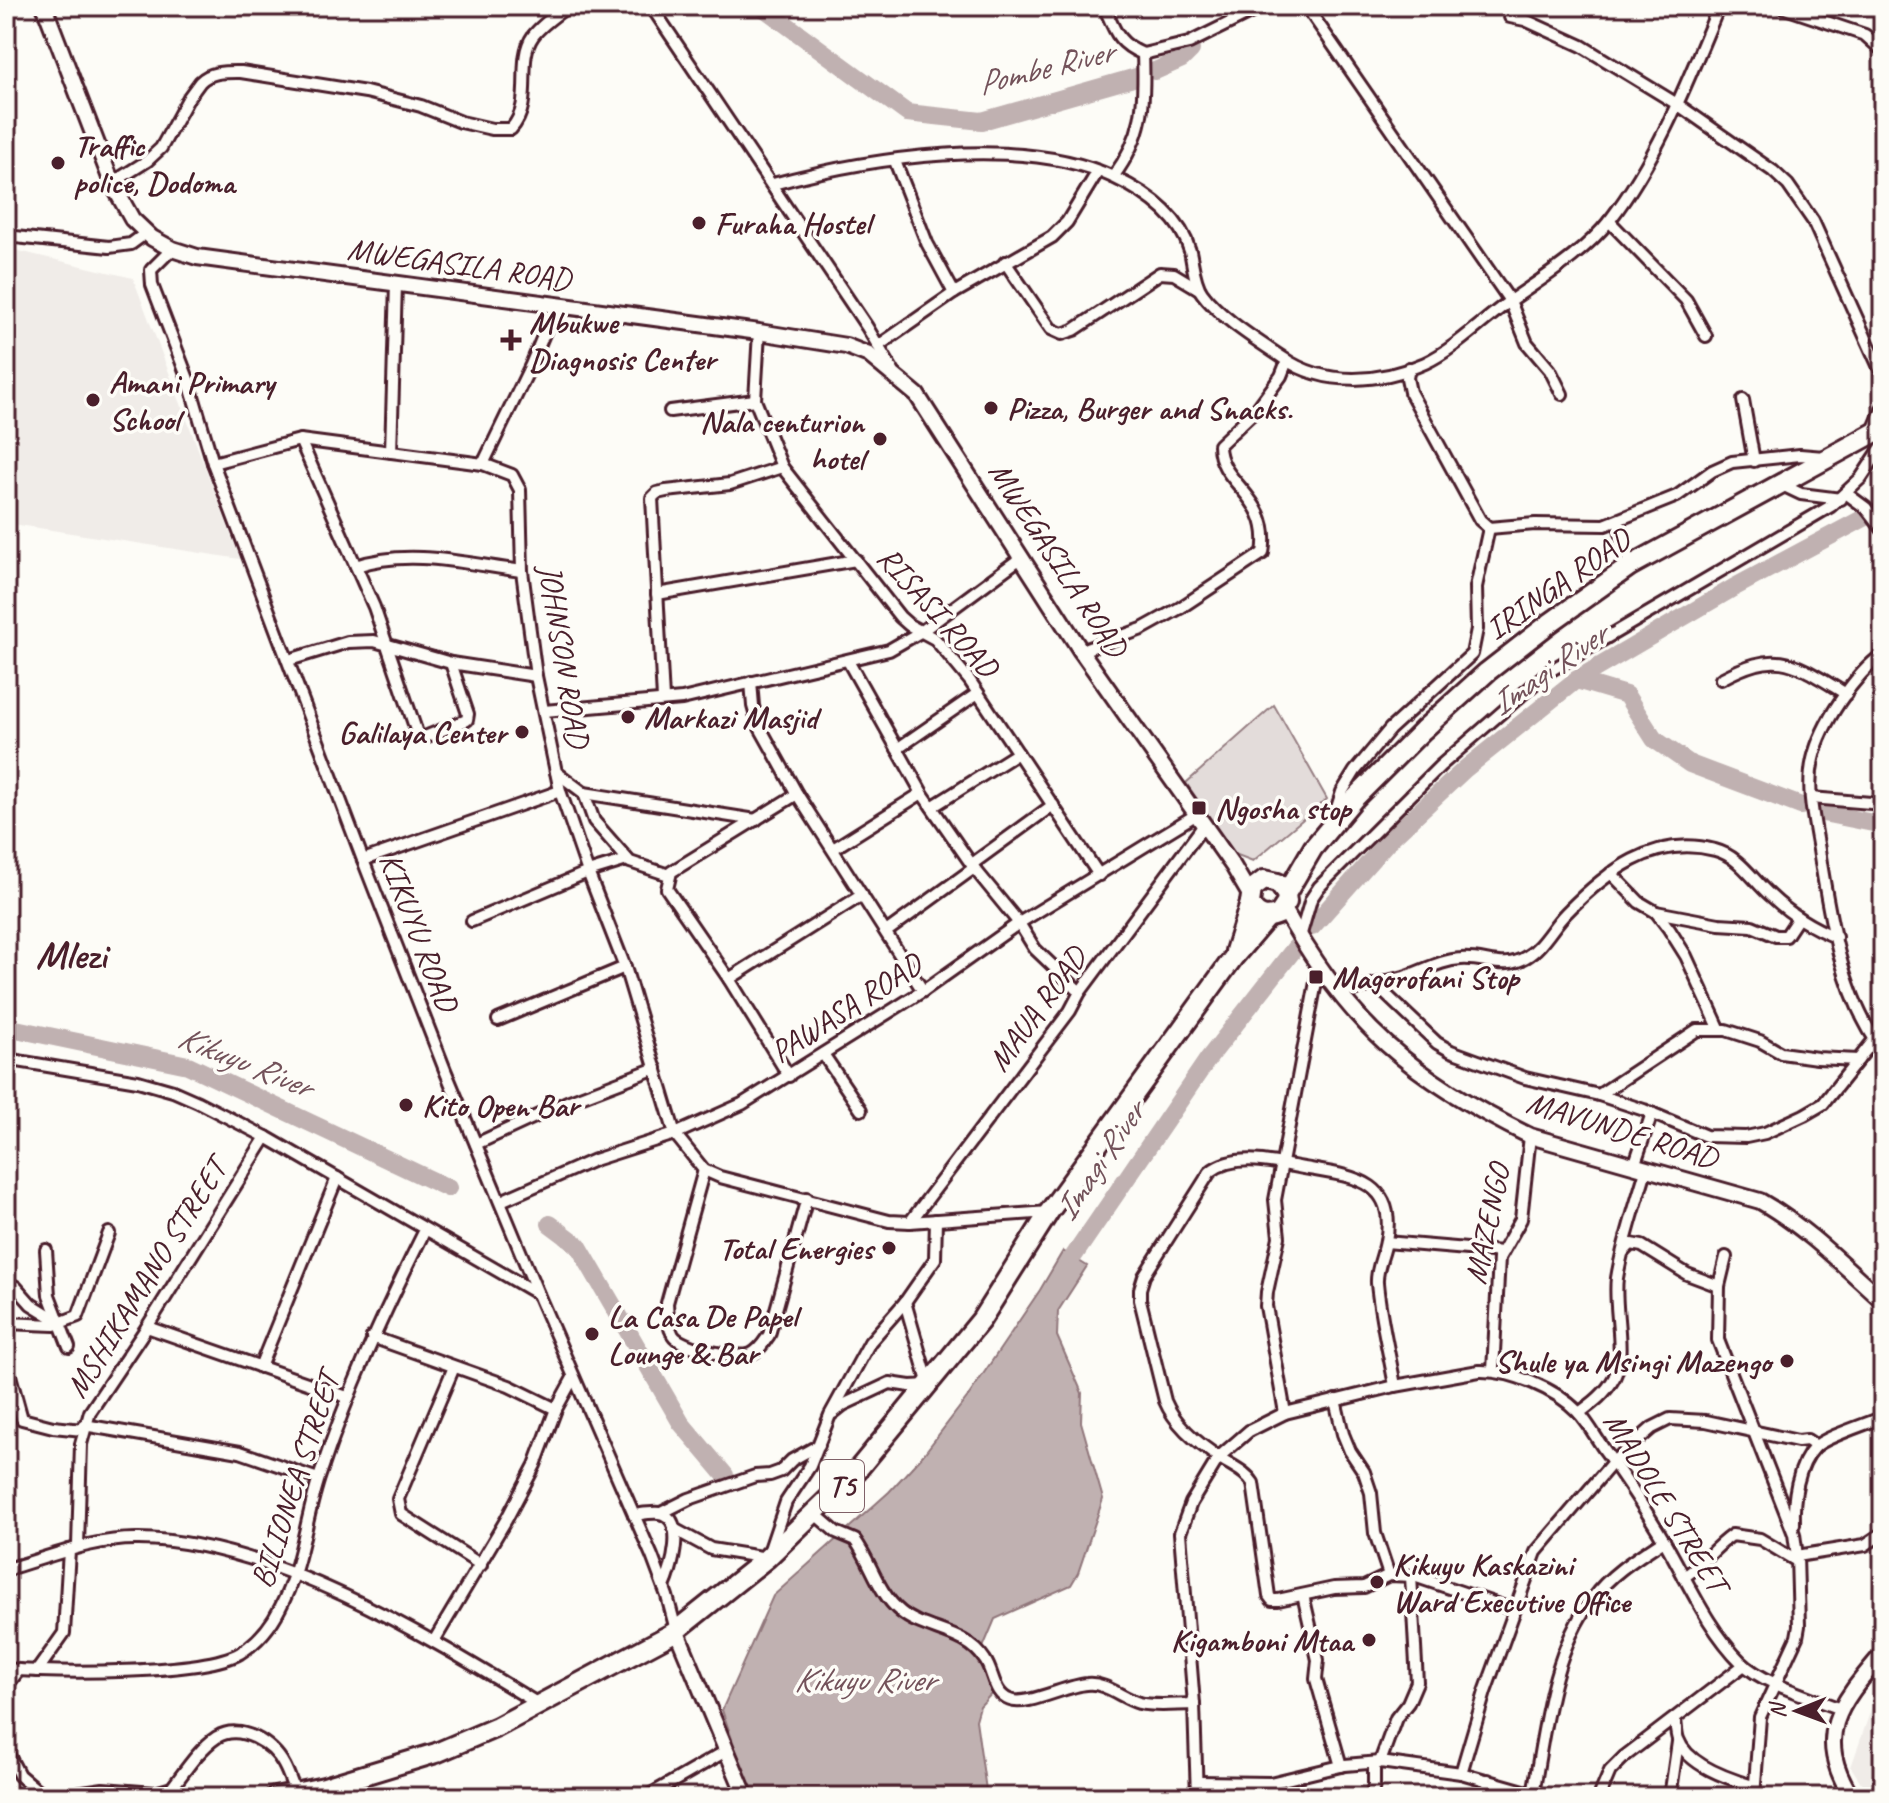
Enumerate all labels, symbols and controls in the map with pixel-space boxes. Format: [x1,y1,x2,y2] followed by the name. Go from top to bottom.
[973,28,1123,105] water label: Pombe River
[74,125,237,203] place label: Traffic police, Dodoma
[49,154,67,172] marker: Traffic police, Dodoma
[715,203,876,244] place label: Furaha Hostel
[690,214,708,232] marker: Furaha Hostel
[345,228,576,300] street label: MWEGASILA ROAD
[529,302,719,380] place label: Mbukwe Diagnosis Center
[500,329,522,351] marker: Mbukwe Diagnosis Center
[109,362,277,440] place label: Amani Primary School
[1007,388,1293,429] place label: Pizza, Burger and Snacks.
[84,391,102,409] marker: Amani Primary School
[982,399,1000,417] marker: Pizza, Burger and Snacks.
[700,401,870,479] place label: Nala centurion hotel
[871,430,889,448] marker: Nala centurion hotel
[980,454,1138,667] street label: MWEGASILA ROAD
[1477,518,1641,649] street label: IRINGA ROAD
[868,538,1009,688] street label: RISASI ROAD
[529,560,599,753] street label: JOHNSON ROAD
[1481,610,1620,725] water label: Imagi River
[644,697,822,738] place label: Markazi Masjid
[619,708,637,726] marker: Markazi Masjid
[338,712,509,753] place label: Galilaya Center
[513,723,531,741] marker: Galilaya Center
[1215,788,1354,829] place label: Ngosha stop
[1190,799,1208,817] marker: Ngosha stop
[370,847,469,1019] street label: KIKUYU ROAD
[36,930,111,980] district label: Mlezi
[978,937,1097,1079] street label: MAUA ROAD
[763,943,931,1072] street label: PAWASA ROAD
[1332,957,1522,998] place label: Magorofani Stop
[1307,968,1325,986] marker: Magorofani Stop
[172,1015,323,1109] water label: Kikuyu River
[1522,1082,1725,1179] street label: MAVUNDE ROAD
[422,1085,582,1126] place label: Kito Open Bar
[1044,1089,1157,1228] water label: Imagi River
[397,1096,415,1114] marker: Kito Open Bar
[56,1146,239,1405] street label: MSHIKAMANO STREET
[1454,1157,1520,1288] street label: MAZENGO
[719,1228,876,1269] place label: Total Energies
[880,1239,898,1257] marker: Total Energies
[608,1296,803,1374] place label: La Casa De Papel Lounge & Bar
[583,1325,601,1343] marker: La Casa De Papel Lounge & Bar
[1495,1341,1774,1382] place label: Shule ya Msingi Mazengo
[1778,1352,1796,1370] marker: Shule ya Msingi Mazengo
[241,1361,351,1593] street label: BILIONEA STREET
[1594,1404,1741,1605] street label: MADOLE STREET
[820,1460,864,1512] road number: T5
[1393,1544,1632,1622] place label: Kikuyu Kaskazini Ward Executive Office
[1368,1573,1386,1591] marker: Kikuyu Kaskazini Ward Executive Office
[1171,1620,1356,1661] place label: Kigamboni Mtaa
[1360,1631,1378,1649] marker: Kigamboni Mtaa
[794,1658,940,1701] water label: Kikuyu River
[1757,1671,1837,1751] north arrow
[1764,1701,1792,1718] text: N

